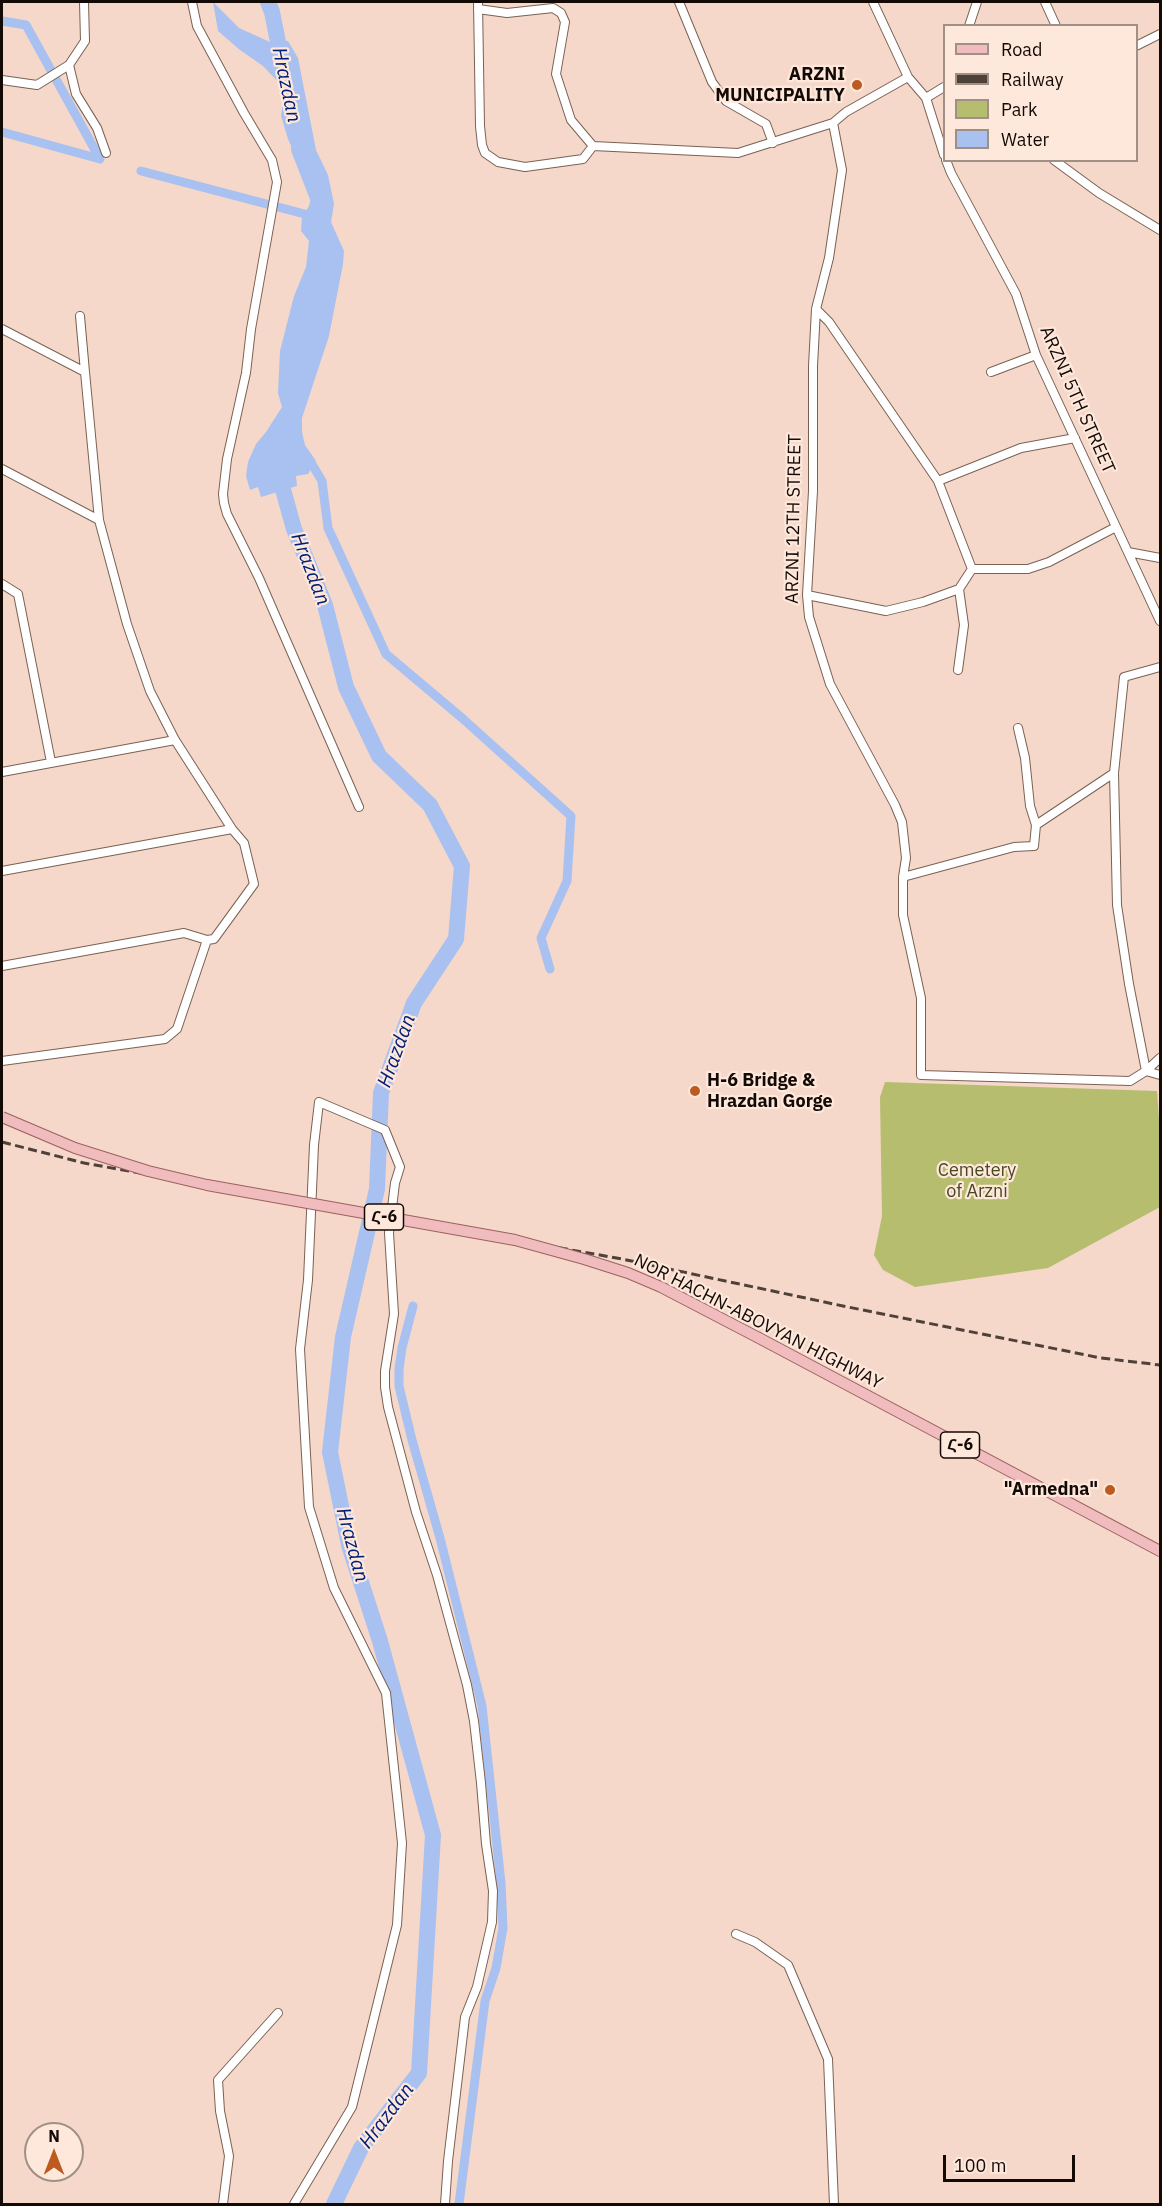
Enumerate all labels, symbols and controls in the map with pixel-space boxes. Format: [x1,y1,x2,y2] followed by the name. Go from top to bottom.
[943,24,1138,162] legend
[1001,38,1042,61] text: Road
[266,45,306,125] water label: Hrazdan
[715,64,845,106] place label: ARZNI MUNICIPALITY
[1001,68,1063,91] text: Railway
[850,78,864,92] marker: ARZNI MUNICIPALITY
[1001,98,1037,121] text: Park
[1001,128,1049,151] text: Water
[1035,323,1119,477] street label: ARZNI 5TH STREET
[782,434,806,604] street label: ARZNI 12TH STREET
[285,529,335,609] water label: Hrazdan
[373,1011,421,1091] water label: Hrazdan
[707,1070,833,1112] place label: H-6 Bridge & Hrazdan Gorge
[688,1084,702,1098] marker: H-6 Bridge & Hrazdan Gorge
[938,1160,1016,1202] park label: Cemetery of Arzni
[364,1204,404,1230] road number: Հ-6
[630,1250,886,1394] street label: NOR HACHN-ABOVYAN HIGHWAY
[940,1432,980,1458] road number: Հ-6
[1004,1479,1098,1501] place label: "Armedna"
[1103,1483,1117,1497] marker: "Armedna"
[331,1505,373,1585] water label: Hrazdan
[355,2078,419,2154] water label: Hrazdan
[24,2122,84,2182] north arrow
[48,2126,60,2146] text: N
[946,2143,1078,2181] scale bar
[954,2154,1006,2177] text: 100 m

